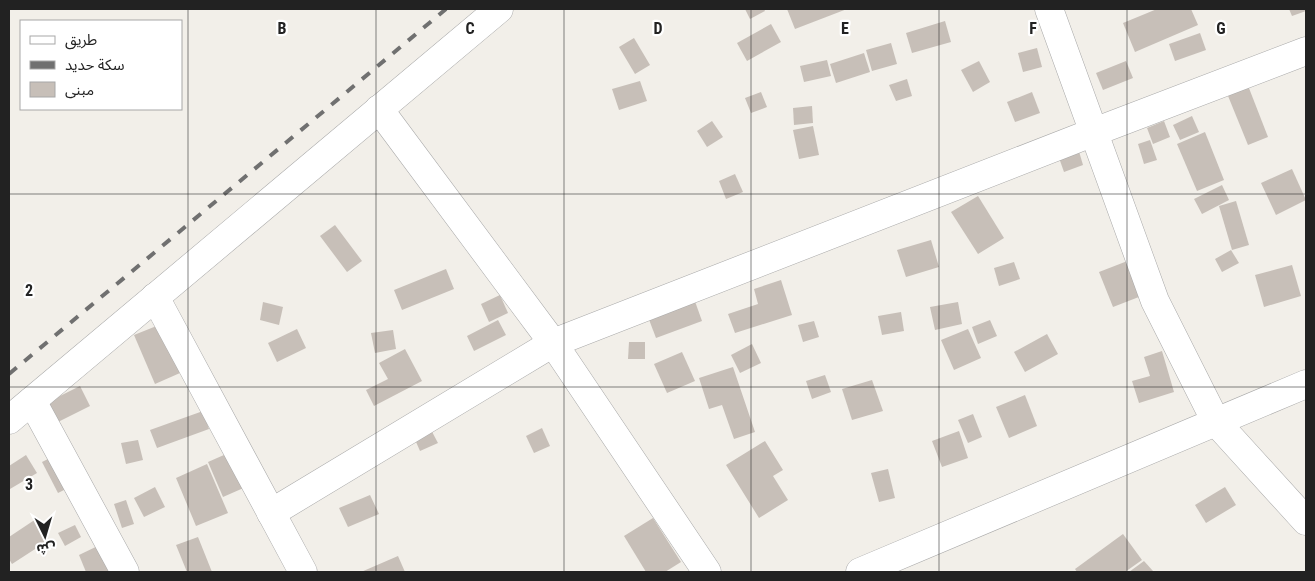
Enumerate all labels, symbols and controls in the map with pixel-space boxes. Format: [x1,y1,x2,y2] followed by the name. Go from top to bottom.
[278,19,287,38] text: B
[465,19,475,38] text: C
[653,19,663,38] text: D
[841,19,849,38] text: E
[1029,19,1037,38] text: F
[1216,19,1226,38] text: G
[20,20,182,110] legend
[65,31,97,50] text: طريق
[65,56,125,74] text: سكة حديد
[65,81,94,99] text: مبنى
[25,281,33,300] text: 2
[25,475,33,494] text: 3
[20,511,70,561] north arrow
[36,540,56,558] text: ش

